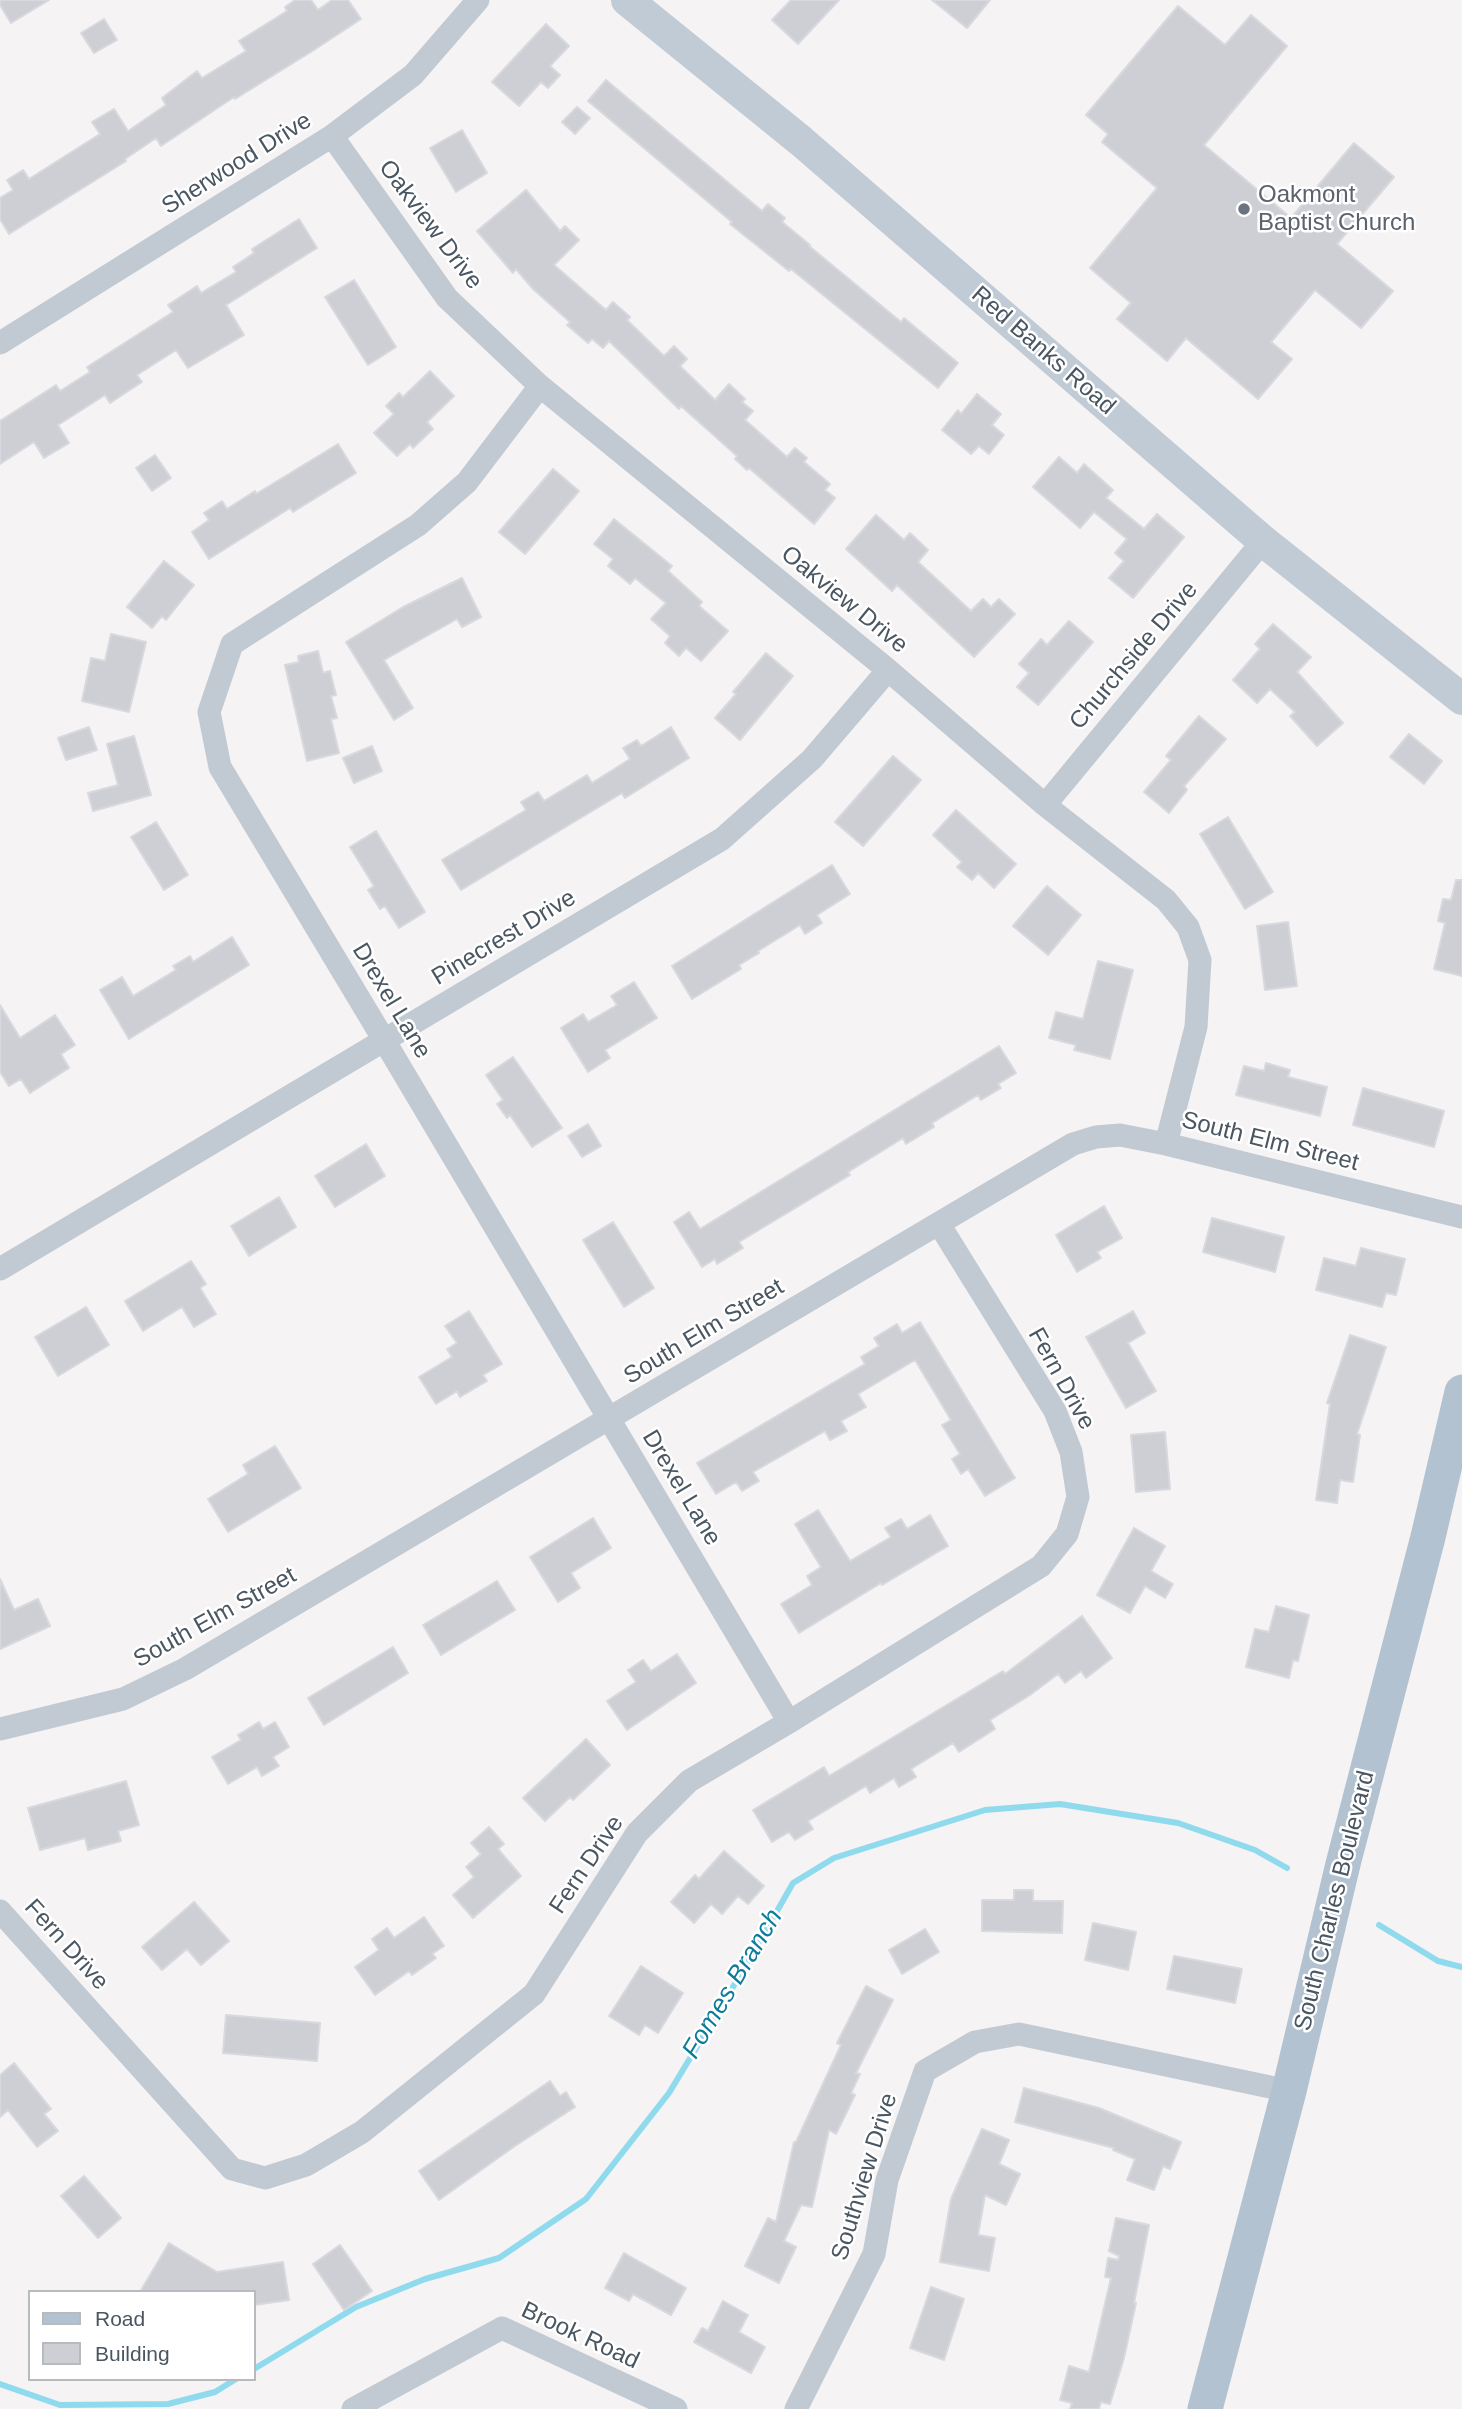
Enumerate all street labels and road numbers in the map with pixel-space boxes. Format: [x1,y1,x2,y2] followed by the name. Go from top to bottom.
[157,107,317,221] street label: Sherwood Drive
[372,155,488,295] street label: Oakview Drive
[965,281,1121,421] street label: Red Banks Road
[775,540,913,660] street label: Oakview Drive
[1064,576,1204,736] street label: Churchside Drive
[427,884,581,992] street label: Pinecrest Drive
[345,938,437,1064] street label: Drexel Lane
[1179,1106,1361,1178] street label: South Elm Street
[619,1273,789,1391] street label: South Elm Street
[1021,1323,1101,1435] street label: Fern Drive
[635,1425,727,1551] street label: Drexel Lane
[129,1561,301,1675] street label: South Elm Street
[1289,1768,1381,2034] street label: South Charles Boulevard
[544,1811,630,1919] street label: Fern Drive
[18,1894,114,1996] street label: Fern Drive
[826,2090,904,2264] street label: Southview Drive
[516,2296,644,2376] street label: Brook Road

